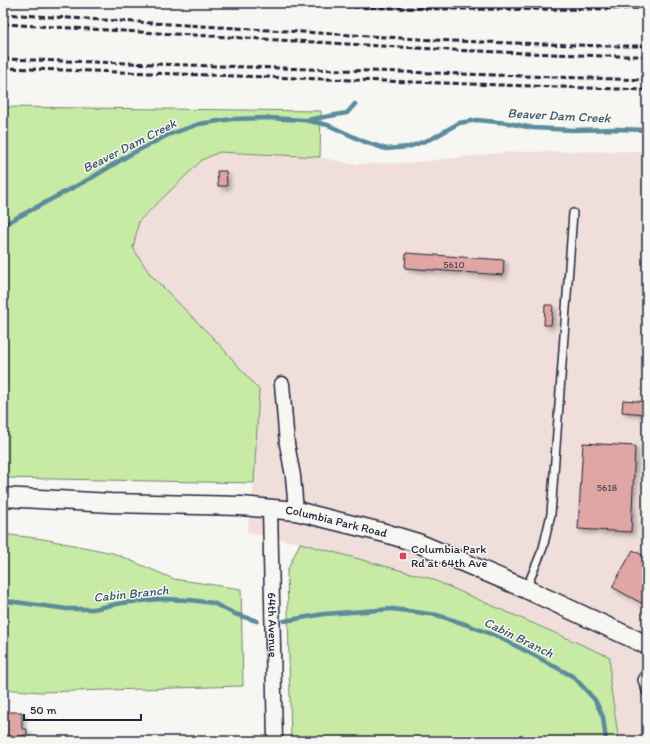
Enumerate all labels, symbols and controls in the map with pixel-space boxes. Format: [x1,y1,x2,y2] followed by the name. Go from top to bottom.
[507,105,612,126] water label: Beaver Dam Creek
[80,115,180,175] water label: Beaver Dam Creek
[443,258,465,271] house number: 5610
[597,481,618,494] house number: 5618
[285,503,389,540] street label: Columbia Park Road
[411,542,487,570] place label: Columbia Park Rd at 64th Ave
[398,551,408,561] marker: Columbia Park Rd at 64th Ave
[93,582,169,605] water label: Cabin Branch
[265,592,280,658] street label: 64th Avenue
[482,614,556,661] water label: Cabin Branch
[24,696,141,722] scale bar
[30,703,56,717] text: 50 m

